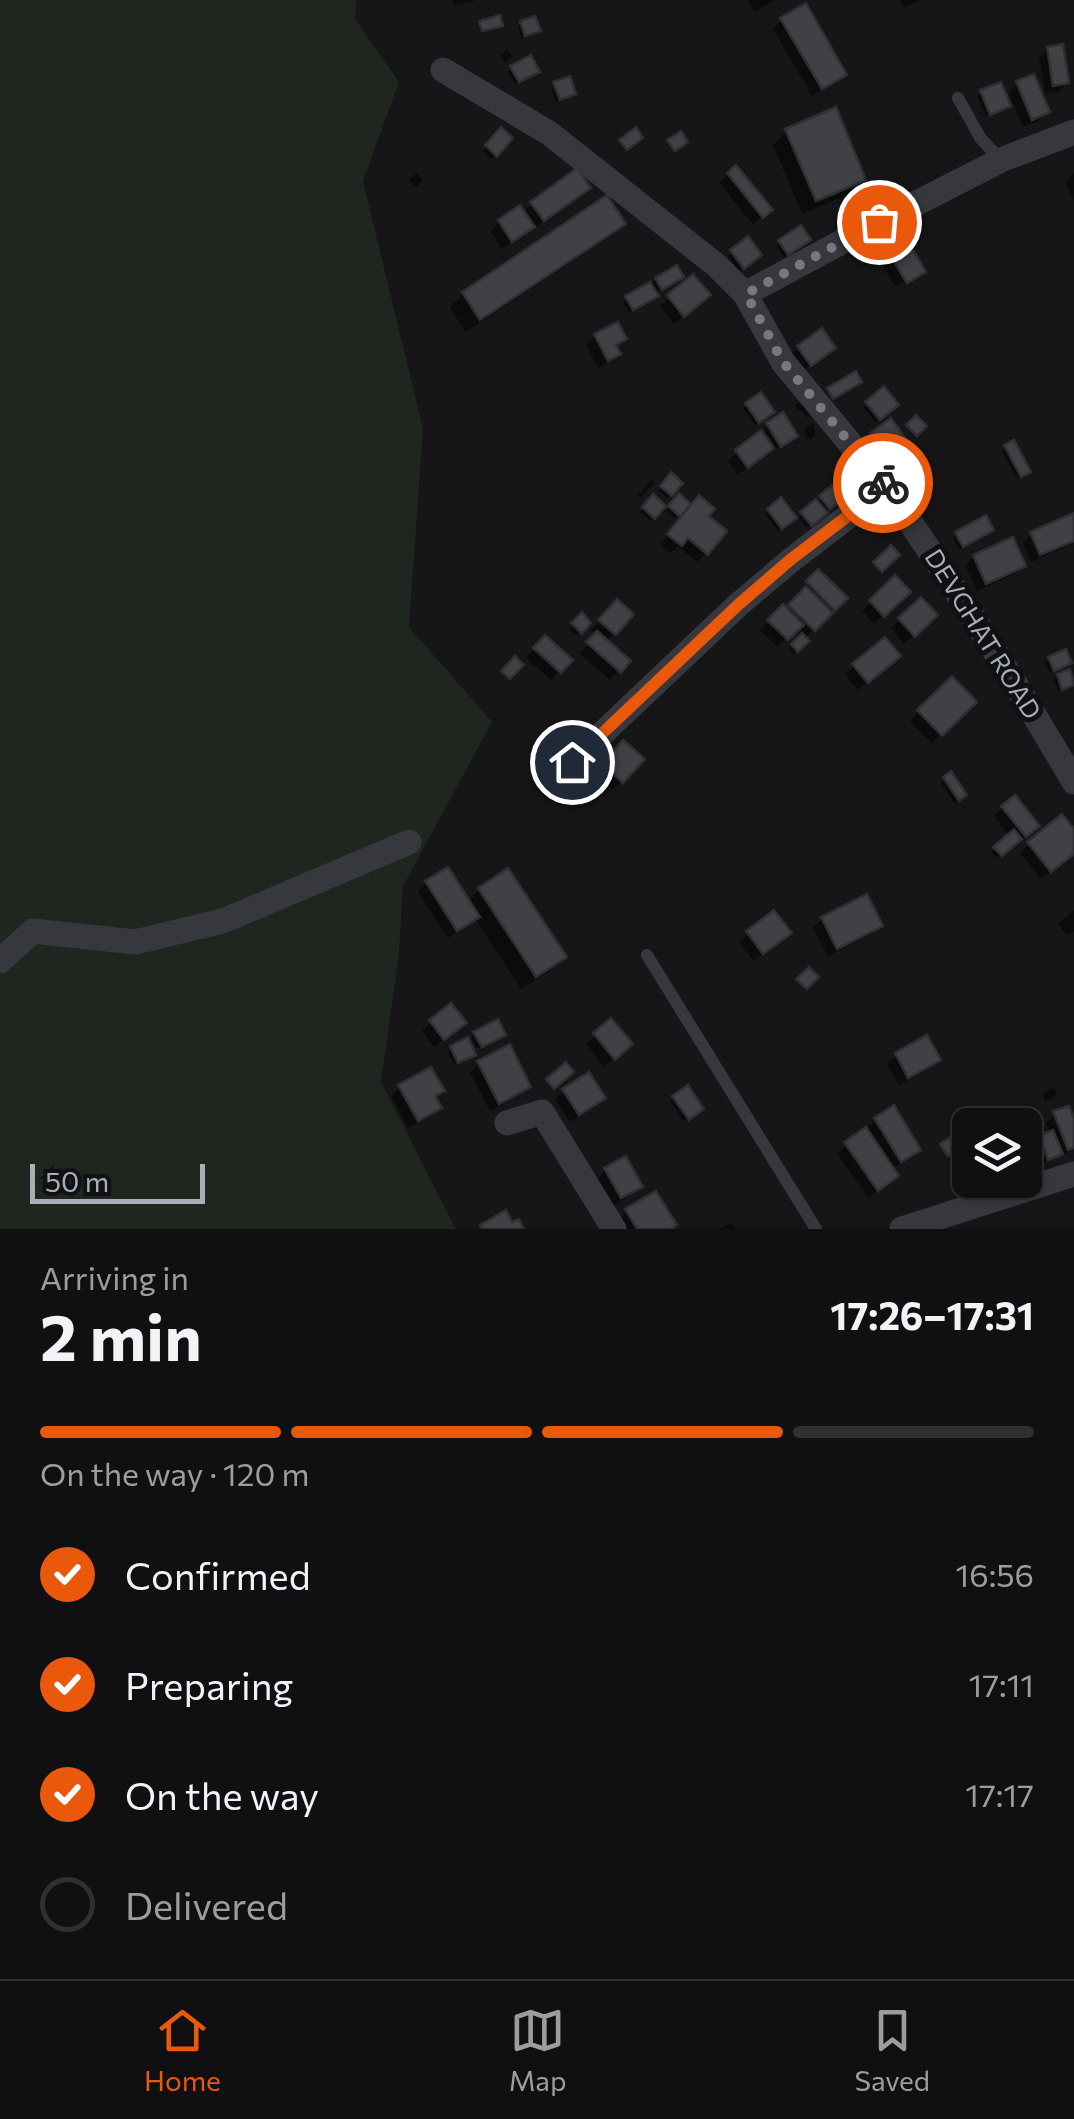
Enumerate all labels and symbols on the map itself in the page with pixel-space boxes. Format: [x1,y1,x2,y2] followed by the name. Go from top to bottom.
[837,180,922,265] pin
[833,433,933,533] courier
[920,543,1048,724] street label: DEVGHAT ROAD
[530,720,615,805] pin
[30,1159,205,1204] scale bar

